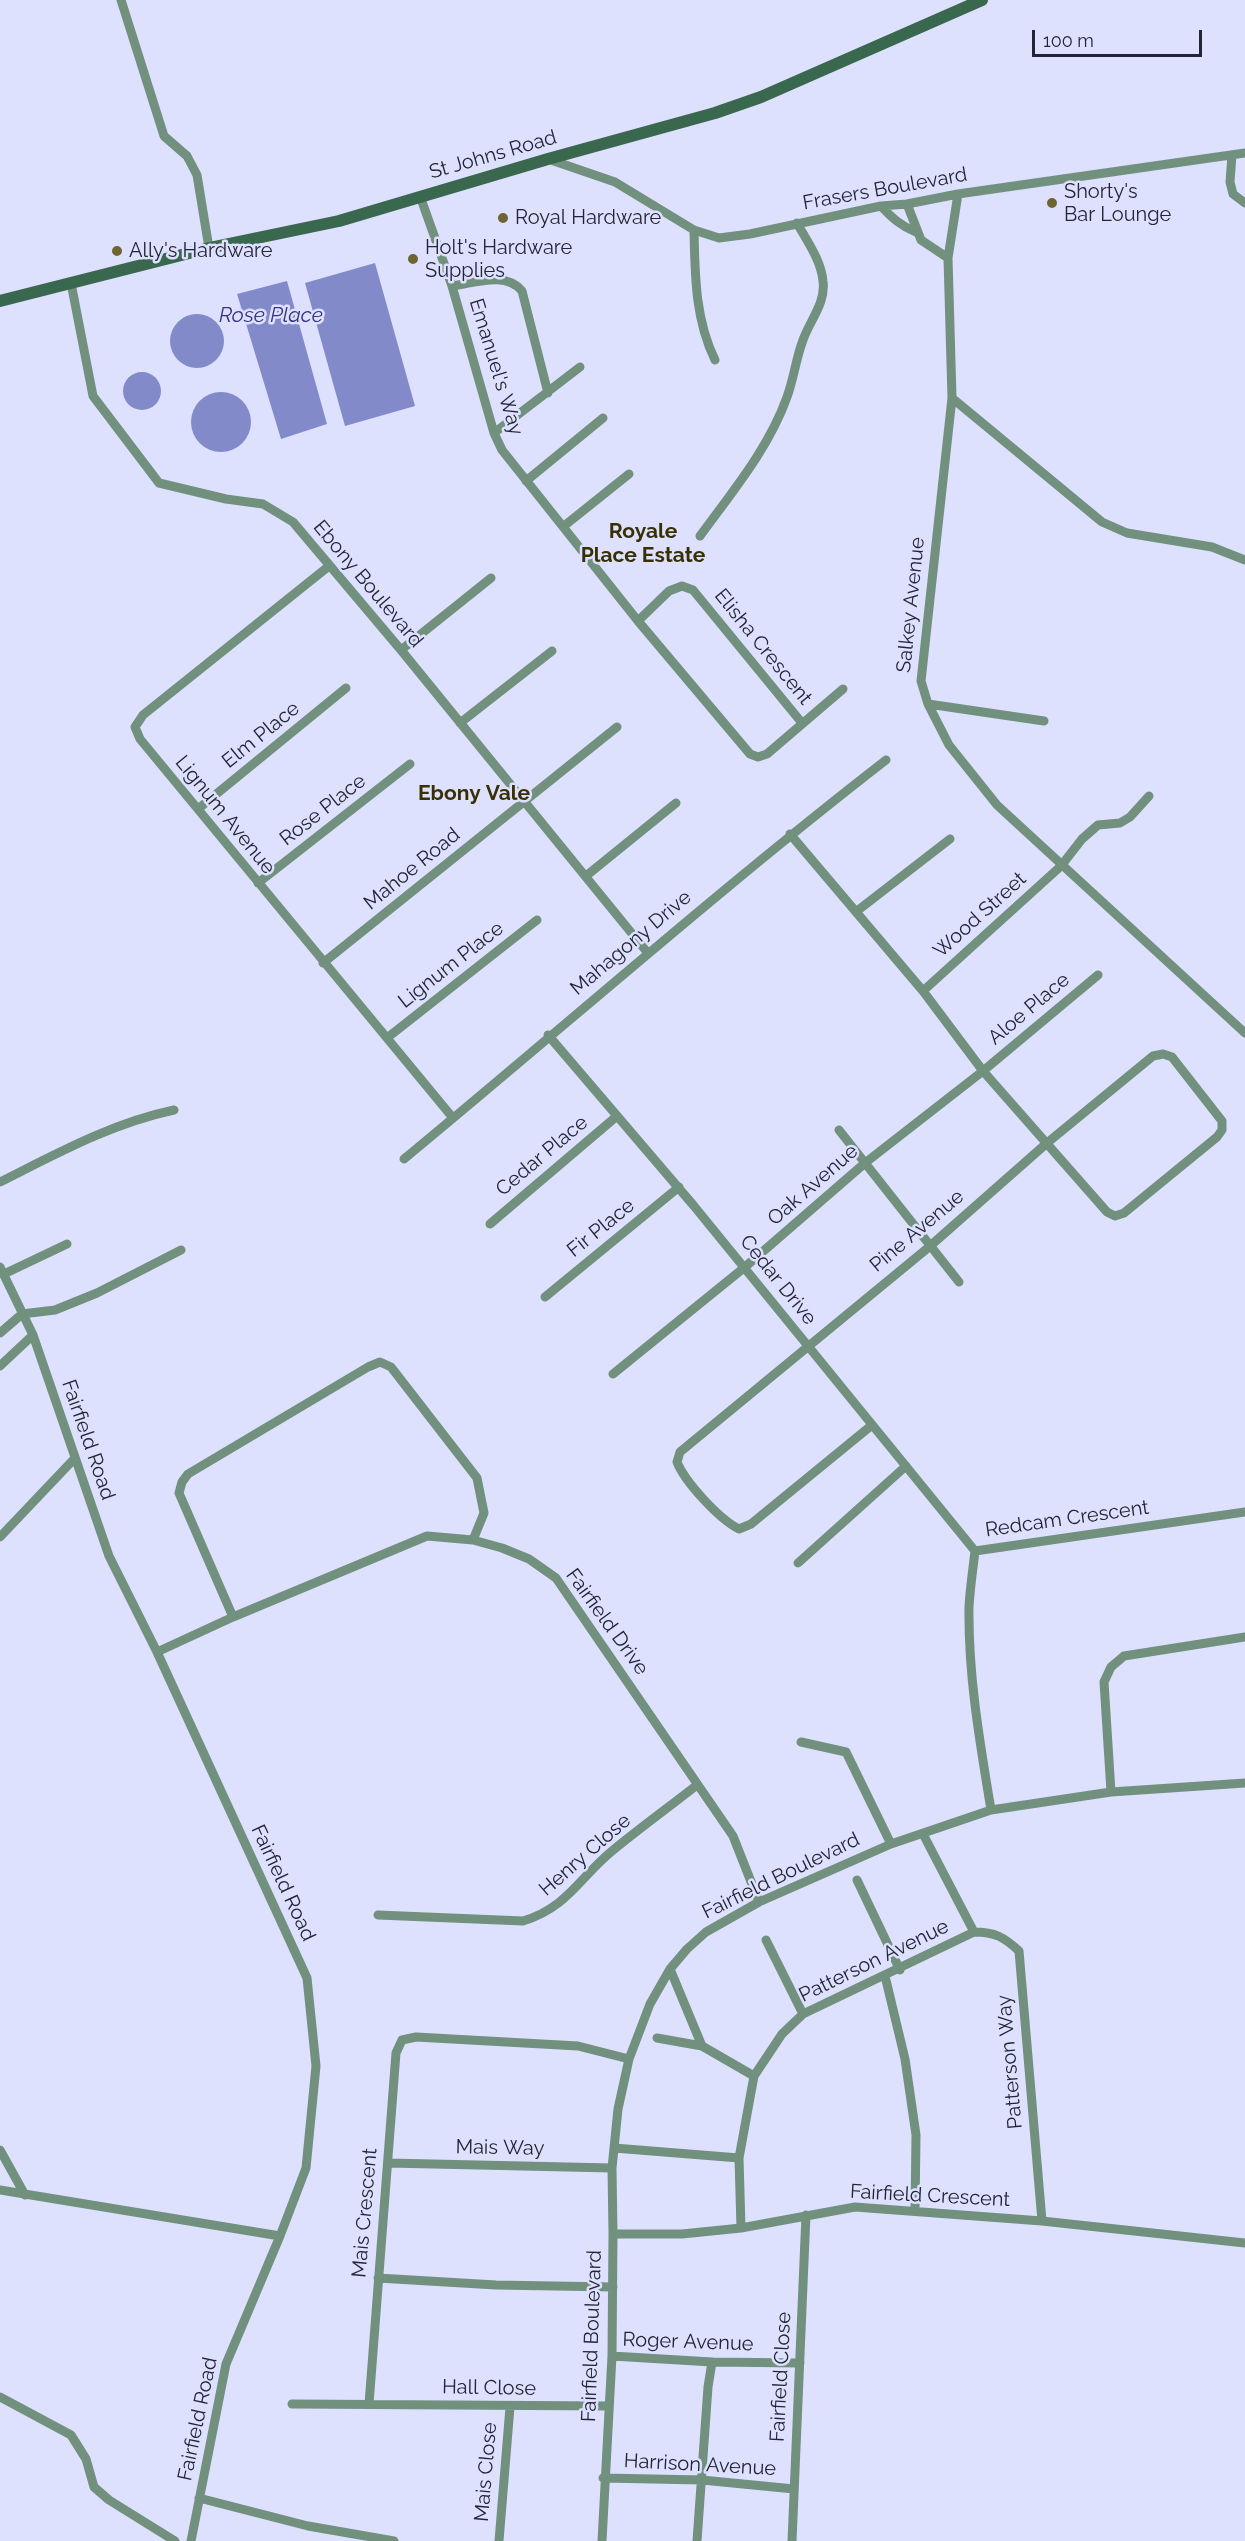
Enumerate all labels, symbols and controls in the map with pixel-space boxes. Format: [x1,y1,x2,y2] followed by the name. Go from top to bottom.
[1035,18,1204,56] scale bar
[1043,30,1094,51] text: 100 m
[427,125,559,185] street label: St Johns Road
[801,163,969,215] street label: Frasers Boulevard
[1064,180,1171,227] place label: Shorty's Bar Lounge
[1045,196,1059,210] marker: Shorty's Bar Lounge
[515,206,661,230] place label: Royal Hardware
[496,211,510,225] marker: Royal Hardware
[425,236,572,283] place label: Holt's Hardware Supplies
[129,239,273,263] place label: Ally's Hardware
[110,244,124,258] marker: Ally's Hardware
[406,252,420,266] marker: Holt's Hardware Supplies
[464,296,528,438] street label: Emanuel's Way
[219,303,323,329] water label: Rose Place
[308,516,428,652] street label: Ebony Boulevard
[581,519,705,569] district label: Royale Place Estate
[892,536,930,674] street label: Salkey Avenue
[709,584,817,710] street label: Elisha Crescent
[218,697,304,773] street label: Elm Place
[170,751,280,879] street label: Lignum Avenue
[275,769,371,851] street label: Rose Place
[418,781,530,807] district label: Ebony Vale
[359,823,465,915] street label: Mahoe Road
[929,867,1031,963] street label: Wood Street
[566,886,696,1000] street label: Mahagony Drive
[394,917,508,1013] street label: Lignum Place
[983,968,1075,1050] street label: Aloe Place
[491,1111,593,1201] street label: Cedar Place
[763,1139,863,1231] street label: Oak Avenue
[865,1185,969,1277] street label: Pine Avenue
[562,1194,640,1262] street label: Fir Place
[734,1230,822,1330] street label: Cedar Drive
[56,1377,120,1503] street label: Fairfield Road
[984,1496,1150,1542] street label: Redcam Crescent
[560,1564,654,1680] street label: Fairfield Drive
[534,1809,636,1901] street label: Henry Close
[246,1821,320,1945] street label: Fairfield Road
[698,1828,864,1924] street label: Fairfield Boulevard
[795,1914,953,2008] street label: Patterson Avenue
[992,1994,1028,2130] street label: Patterson Way
[455,2135,545,2161] street label: Mais Way
[347,2147,383,2279] street label: Mais Crescent
[849,2180,1011,2212] street label: Fairfield Crescent
[577,2250,607,2422] street label: Fairfield Boulevard
[766,2311,796,2443] street label: Fairfield Close
[622,2328,754,2356] street label: Roger Avenue
[173,2355,223,2483] street label: Fairfield Road
[442,2375,536,2401] street label: Hall Close
[470,2421,502,2523] street label: Mais Close
[623,2449,777,2481] street label: Harrison Avenue

